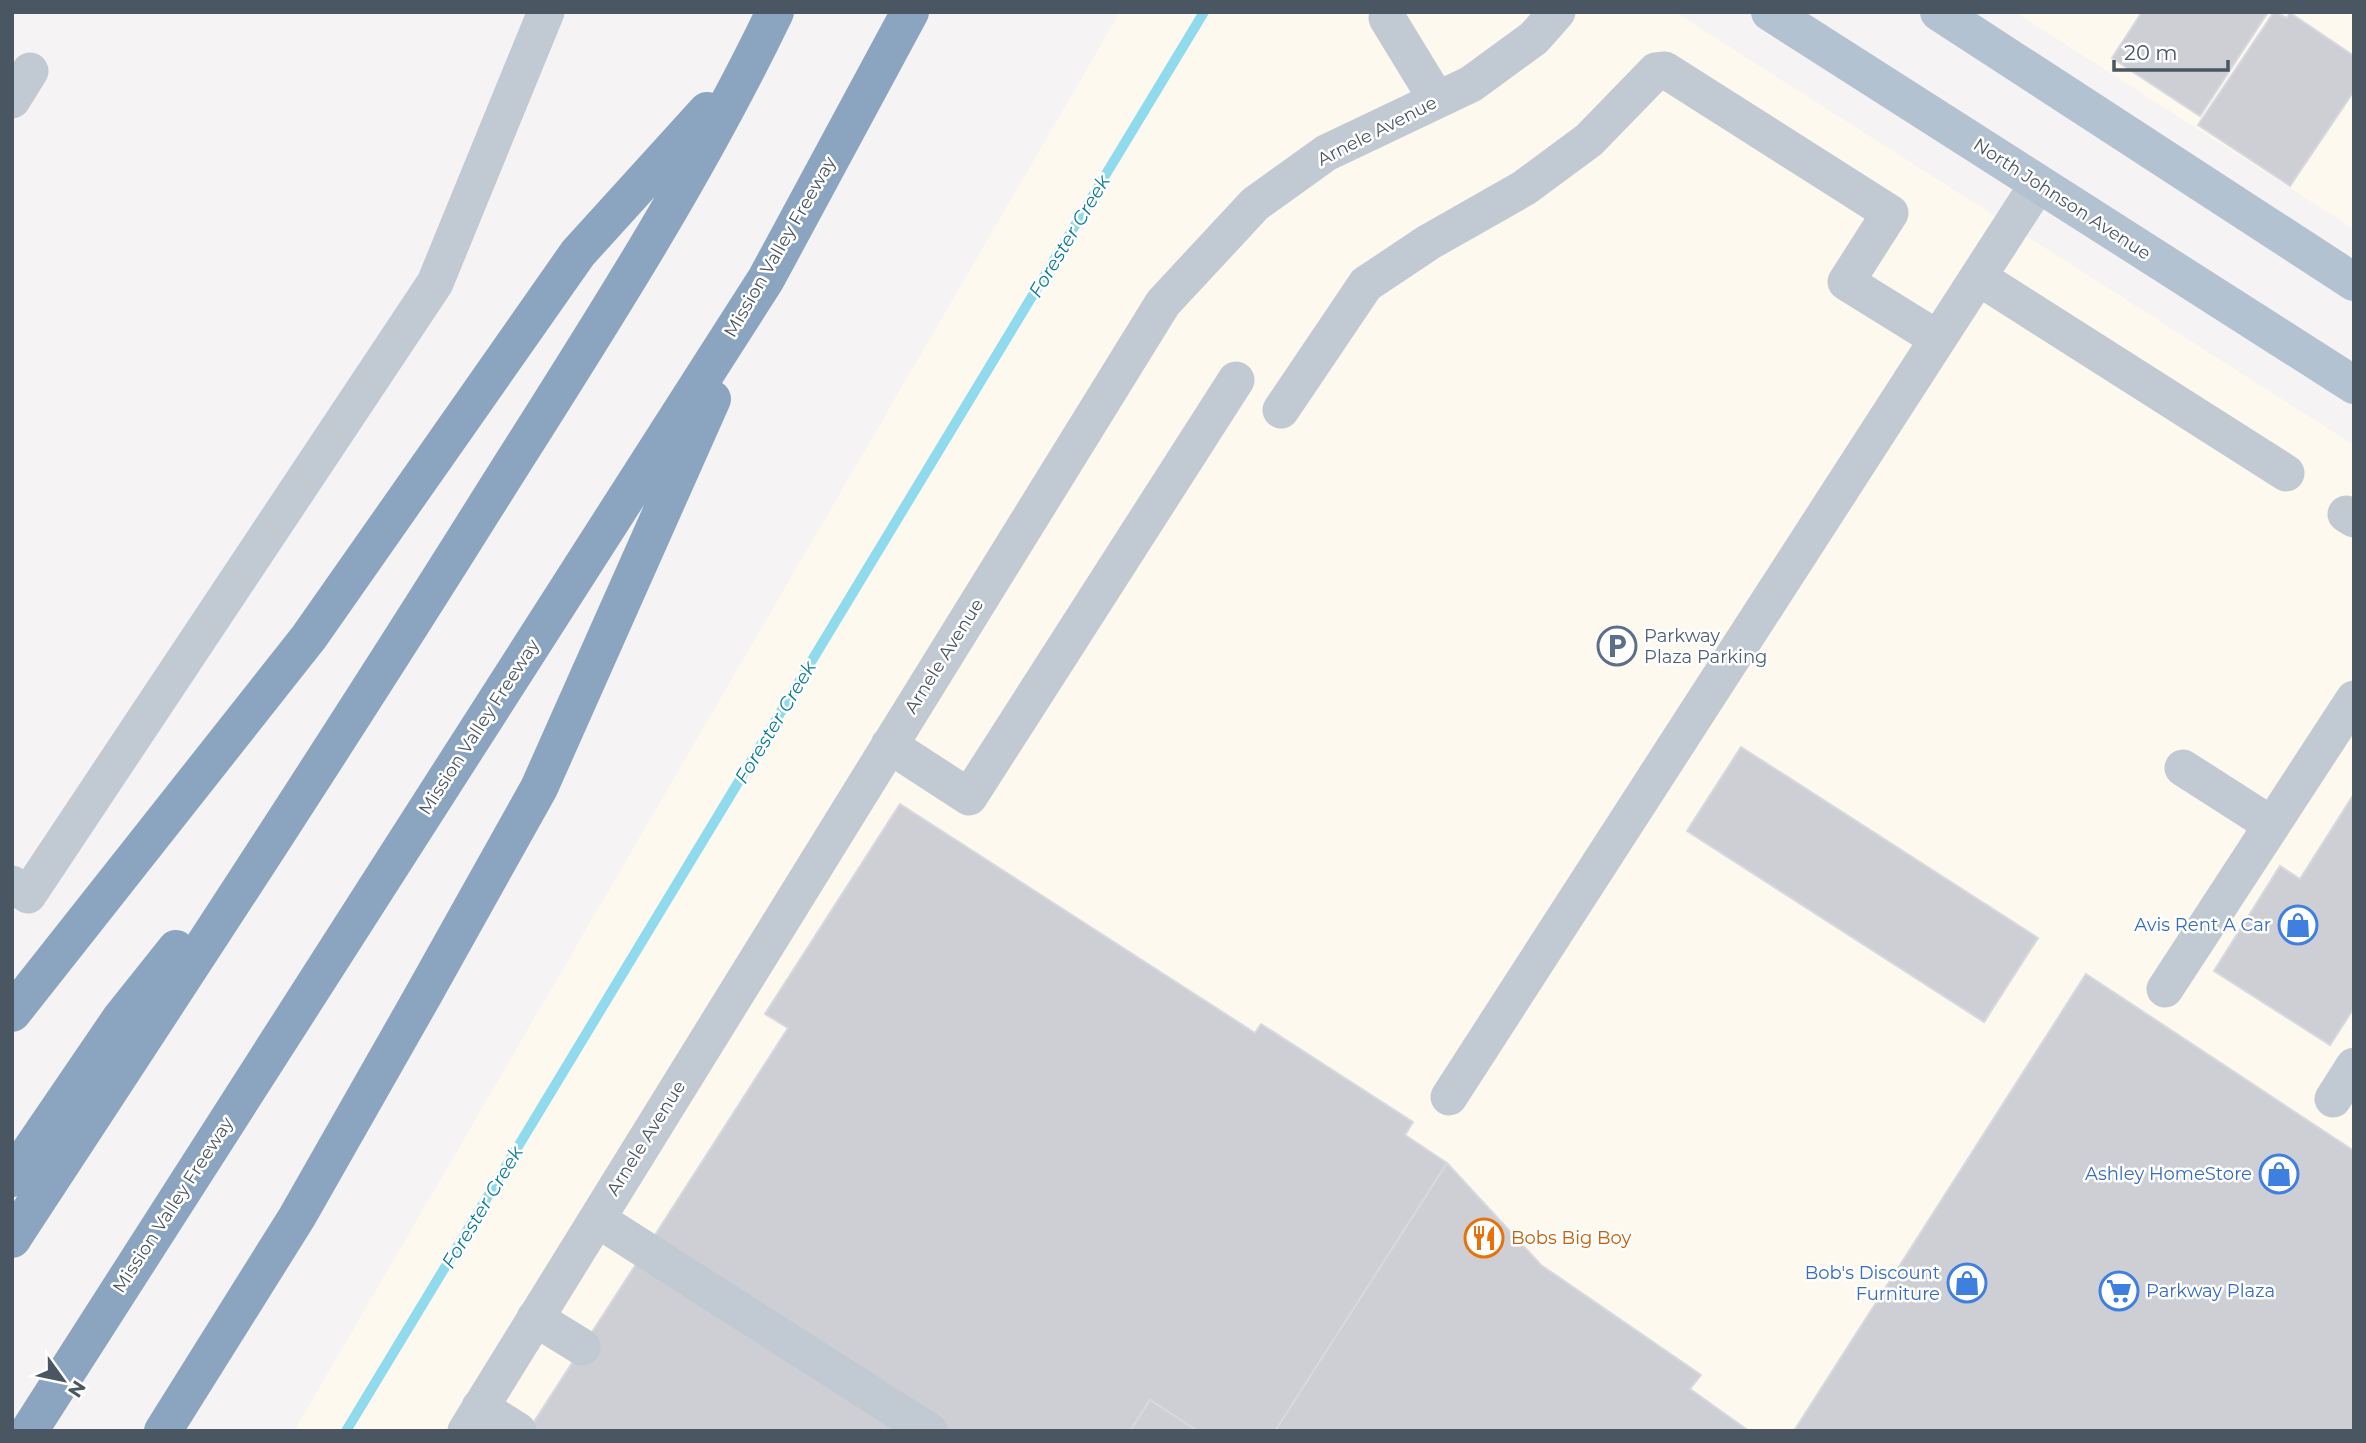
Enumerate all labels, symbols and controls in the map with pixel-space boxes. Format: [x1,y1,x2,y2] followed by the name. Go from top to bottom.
[2114,28,2228,72] scale bar
[2124,40,2178,65] text: 20 m
[1313,91,1441,171] street label: Arnele Avenue
[1969,133,2155,265] street label: North Johnson Avenue
[719,153,841,341] street label: Mission Valley Freeway
[1024,170,1115,302] water label: Forester Creek
[900,594,988,718] street label: Arnele Avenue
[1596,625,1638,667] parking icon: Parkway Plaza Parking
[1644,625,1767,668] place label: Parkway Plaza Parking
[414,635,544,819] street label: Mission Valley Freeway
[730,656,821,788] water label: Forester Creek
[2277,904,2319,946] shop icon: Avis Rent A Car
[2134,914,2271,936] place label: Avis Rent A Car
[602,1076,690,1200] street label: Arnele Avenue
[108,1113,238,1297] street label: Mission Valley Freeway
[437,1141,528,1273] water label: Forester Creek
[2258,1153,2300,1195] shop icon: Ashley HomeStore
[2085,1163,2252,1185] place label: Ashley HomeStore
[1463,1217,1505,1259] restaurant icon: Bobs Big Boy
[1511,1227,1632,1249] place label: Bobs Big Boy
[1805,1262,1940,1305] place label: Bob's Discount Furniture
[1946,1262,1988,1304] shop icon: Bob's Discount Furniture
[2098,1270,2140,1312] supermarket icon: Parkway Plaza
[2146,1280,2275,1302] place label: Parkway Plaza
[28,1345,98,1415] north arrow
[63,1376,91,1402] text: N

